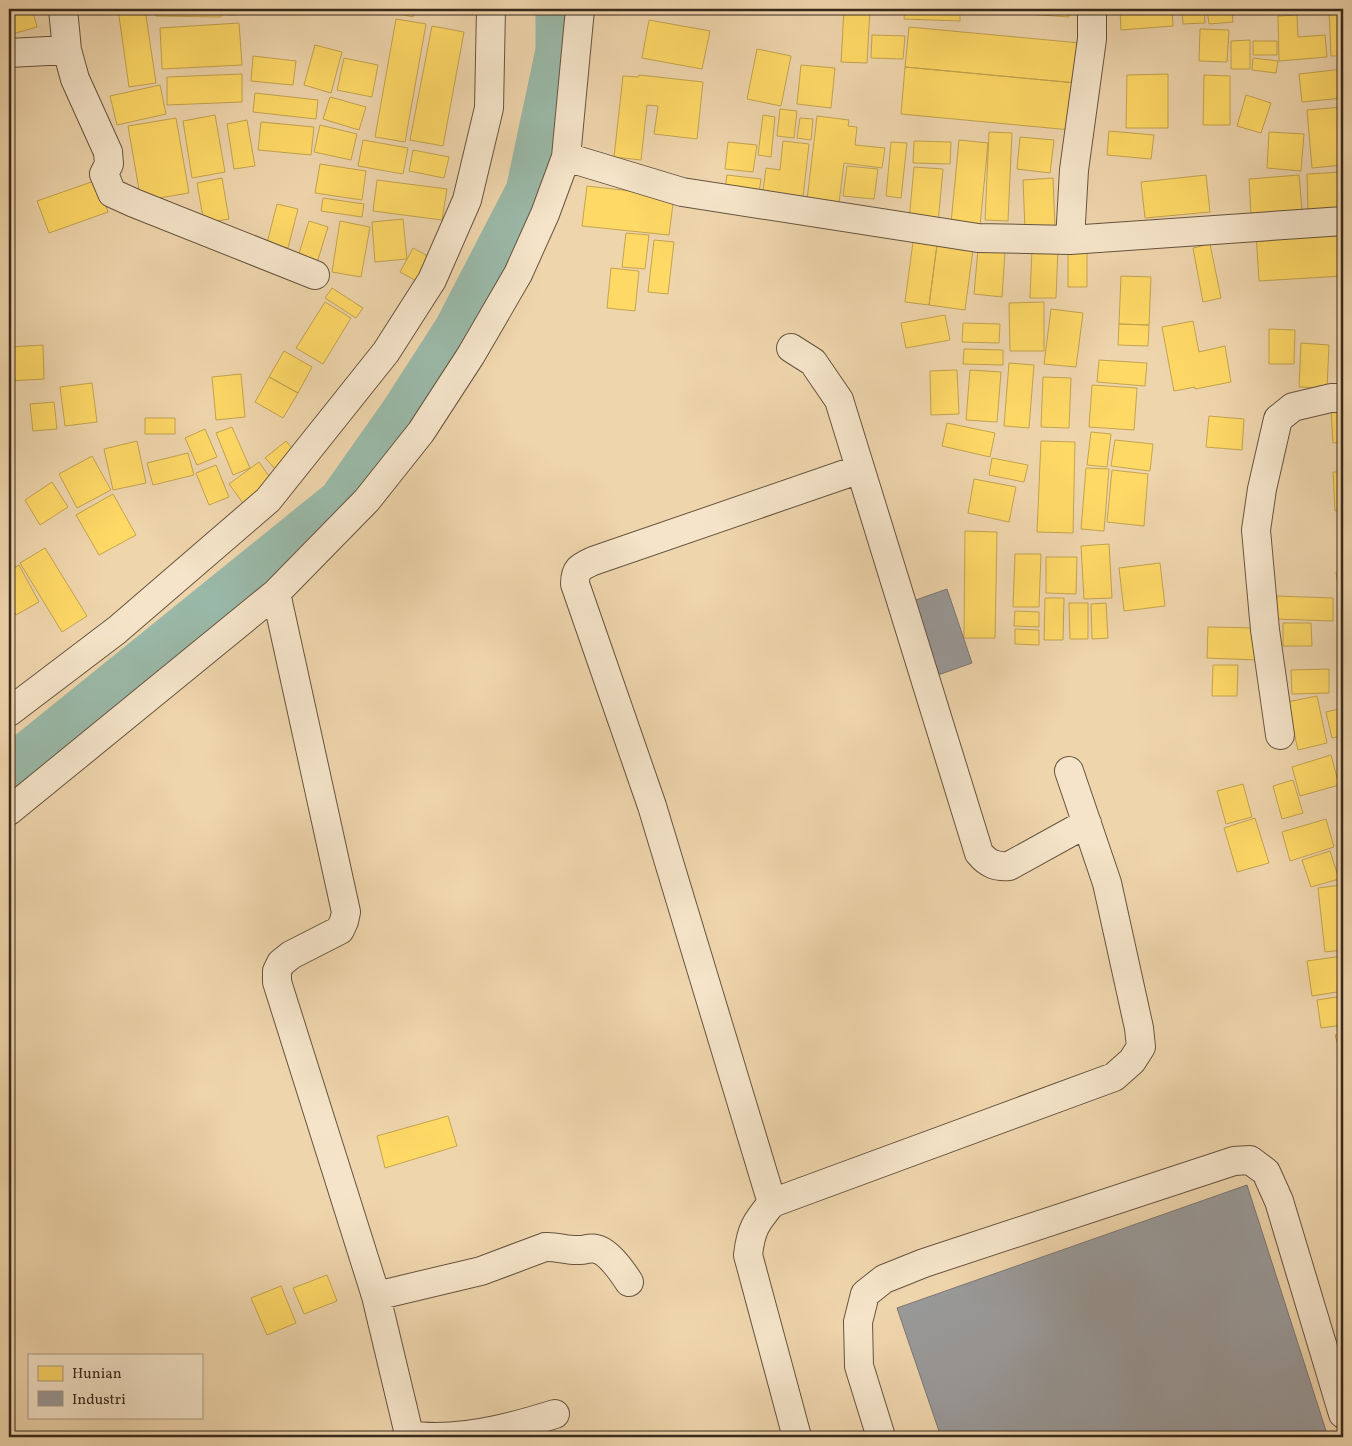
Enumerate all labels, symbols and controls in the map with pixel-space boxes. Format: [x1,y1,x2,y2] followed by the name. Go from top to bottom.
[28,1354,202,1418] legend
[72,1364,122,1385] text: Hunian
[72,1390,126,1411] text: Industri

